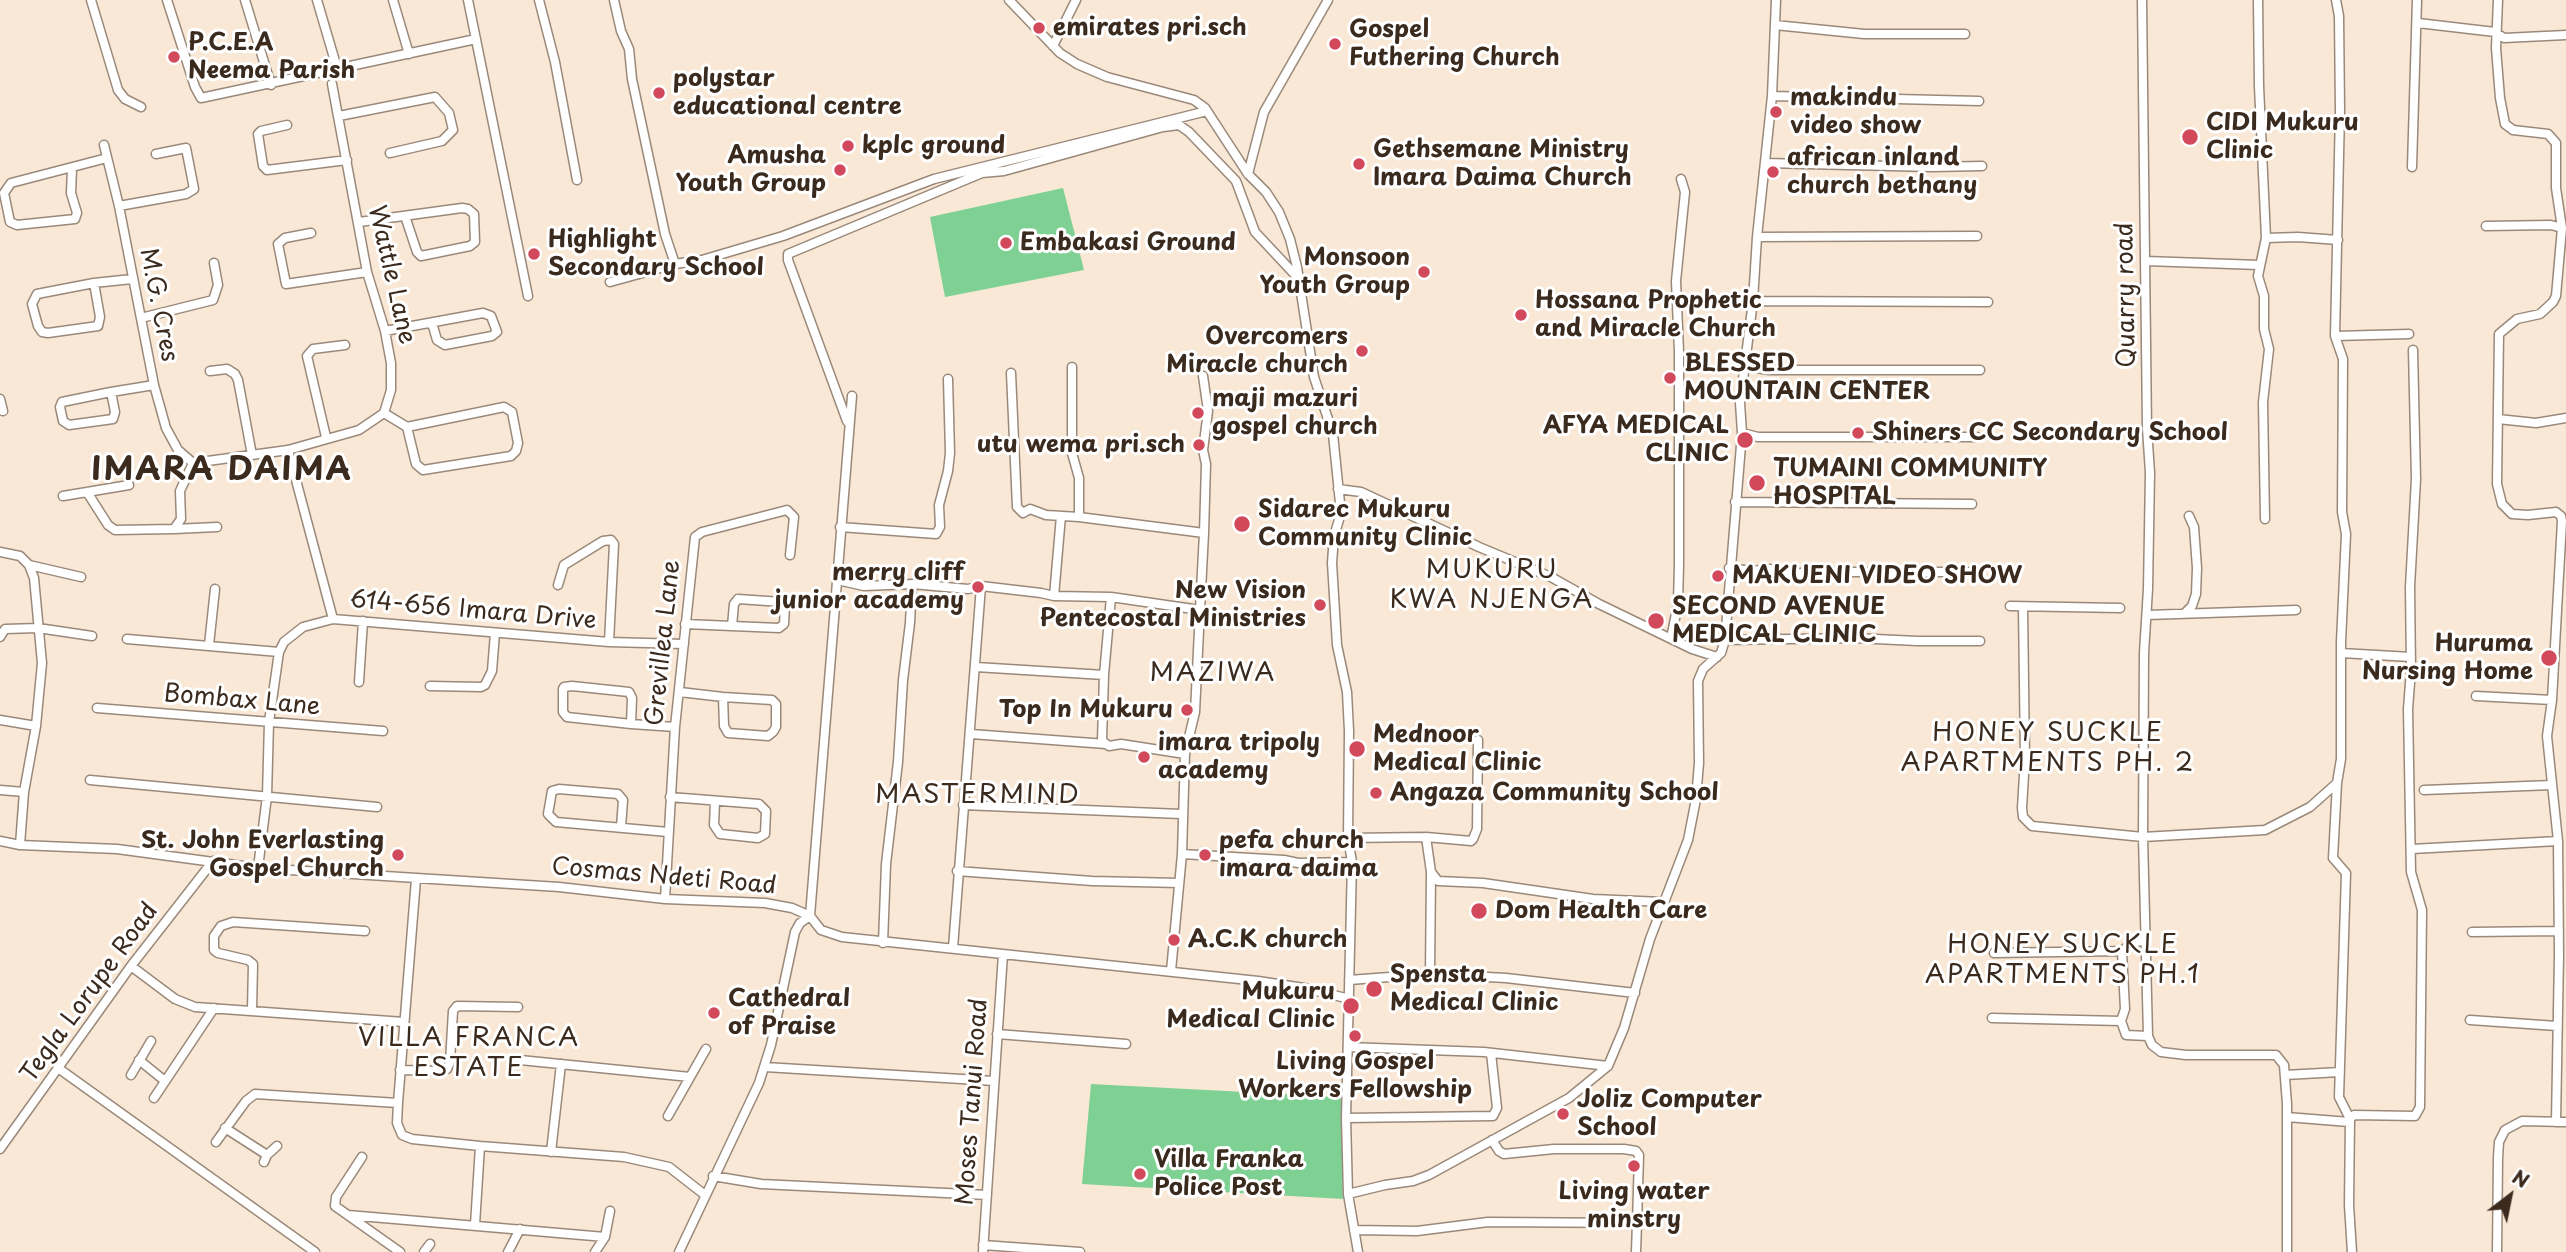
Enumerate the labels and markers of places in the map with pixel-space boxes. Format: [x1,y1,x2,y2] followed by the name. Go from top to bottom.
[1053,14,1247,42] place label: emirates pri.sch
[1349,16,1560,72] place label: Gospel Futhering Church
[1031,20,1047,36] marker: emirates pri.sch
[188,29,355,85] place label: P.C.E.A Neema Parish
[1327,36,1343,52] marker: Gospel Futhering Church
[166,49,182,65] marker: P.C.E.A Neema Parish
[673,65,902,121] place label: polystar educational centre
[1790,84,1921,140] place label: makindu video show
[651,85,667,101] marker: polystar educational centre
[1768,104,1784,120] marker: makindu video show
[2206,109,2359,165] place label: CIDI Mukuru Clinic
[2180,127,2200,147] marker: CIDI Mukuru Clinic
[862,132,1005,160] place label: kplc ground
[1373,136,1632,192] place label: Gethsemane Ministry Imara Daima Church
[840,138,856,154] marker: kplc ground
[675,142,826,198] place label: Amusha Youth Group
[1787,144,1977,200] place label: african inland church bethany
[1351,156,1367,172] marker: Gethsemane Ministry Imara Daima Church
[832,162,848,178] marker: Amusha Youth Group
[1765,164,1781,180] marker: african inland church bethany
[548,226,764,282] place label: Highlight Secondary School
[1020,229,1236,257] place label: Embakasi Ground
[998,235,1014,251] marker: Embakasi Ground
[1259,244,1410,300] place label: Monsoon Youth Group
[526,246,542,262] marker: Highlight Secondary School
[1416,264,1432,280] marker: Monsoon Youth Group
[1535,287,1776,343] place label: Hossana Prophetic and Miracle Church
[1513,307,1529,323] marker: Hossana Prophetic and Miracle Church
[1166,323,1348,379] place label: Overcomers Miracle church
[1354,343,1370,359] marker: Overcomers Miracle church
[1684,350,1930,406] place label: BLESSED MOUNTAIN CENTER
[1662,370,1678,386] marker: BLESSED MOUNTAIN CENTER
[1212,385,1378,441] place label: maji mazuri gospel church
[1190,405,1206,421] marker: maji mazuri gospel church
[1543,412,1729,468] place label: AFYA MEDICAL CLINIC
[1872,419,2228,447] place label: Shiners CC Secondary School
[1850,425,1866,441] marker: Shiners CC Secondary School
[1735,430,1755,450] marker: AFYA MEDICAL CLINIC
[977,431,1185,459] place label: utu wema pri.sch
[1191,437,1207,453] marker: utu wema pri.sch
[1773,455,2047,511] place label: TUMAINI COMMUNITY HOSPITAL
[1747,473,1767,493] marker: TUMAINI COMMUNITY HOSPITAL
[1258,496,1472,552] place label: Sidarec Mukuru Community Clinic
[1232,514,1252,534] marker: Sidarec Mukuru Community Clinic
[773,559,964,615] place label: merry cliff junior academy
[1732,562,2022,590] place label: MAKUENI VIDEO SHOW
[1710,568,1726,584] marker: MAKUENI VIDEO SHOW
[1040,577,1306,633] place label: New Vision Pentecostal Ministries
[970,579,986,595] marker: merry cliff junior academy
[1672,593,1885,649] place label: SECOND AVENUE MEDICAL CLINIC
[1312,597,1328,613] marker: New Vision Pentecostal Ministries
[1646,611,1666,631] marker: SECOND AVENUE MEDICAL CLINIC
[2362,630,2533,686] place label: Huruma Nursing Home
[2539,648,2559,668] marker: Huruma Nursing Home
[999,696,1173,724] place label: Top In Mukuru
[1179,702,1195,718] marker: Top In Mukuru
[1373,721,1541,777] place label: Mednoor Medical Clinic
[1158,729,1320,785] place label: imara tripoly academy
[1347,739,1367,759] marker: Mednoor Medical Clinic
[1136,749,1152,765] marker: imara tripoly academy
[1390,779,1719,807] place label: Angaza Community School
[1368,785,1384,801] marker: Angaza Community School
[141,827,384,883] place label: St. John Everlasting Gospel Church
[1219,827,1378,883] place label: pefa church imara daima
[390,847,406,863] marker: St. John Everlasting Gospel Church
[1197,847,1213,863] marker: pefa church imara daima
[1495,897,1707,925] place label: Dom Health Care
[1469,901,1489,921] marker: Dom Health Care
[1188,926,1348,954] place label: A.C.K church
[1166,932,1182,948] marker: A.C.K church
[1390,961,1558,1017] place label: Spensta Medical Clinic
[1167,978,1335,1034] place label: Mukuru Medical Clinic
[1364,979,1384,999] marker: Spensta Medical Clinic
[728,985,850,1041] place label: Cathedral of Praise
[1341,996,1361,1016] marker: Mukuru Medical Clinic
[706,1005,722,1021] marker: Cathedral of Praise
[1347,1028,1363,1044] marker: Living Gospel Workers Fellowship
[1238,1048,1472,1104] place label: Living Gospel Workers Fellowship
[1577,1086,1762,1142] place label: Joliz Computer School
[1555,1106,1571,1122] marker: Joliz Computer School
[1154,1146,1304,1202] place label: Villa Franka Police Post
[1626,1158,1642,1174] marker: Living water minstry
[1132,1166,1148,1182] marker: Villa Franka Police Post
[1558,1178,1710,1234] place label: Living water minstry

